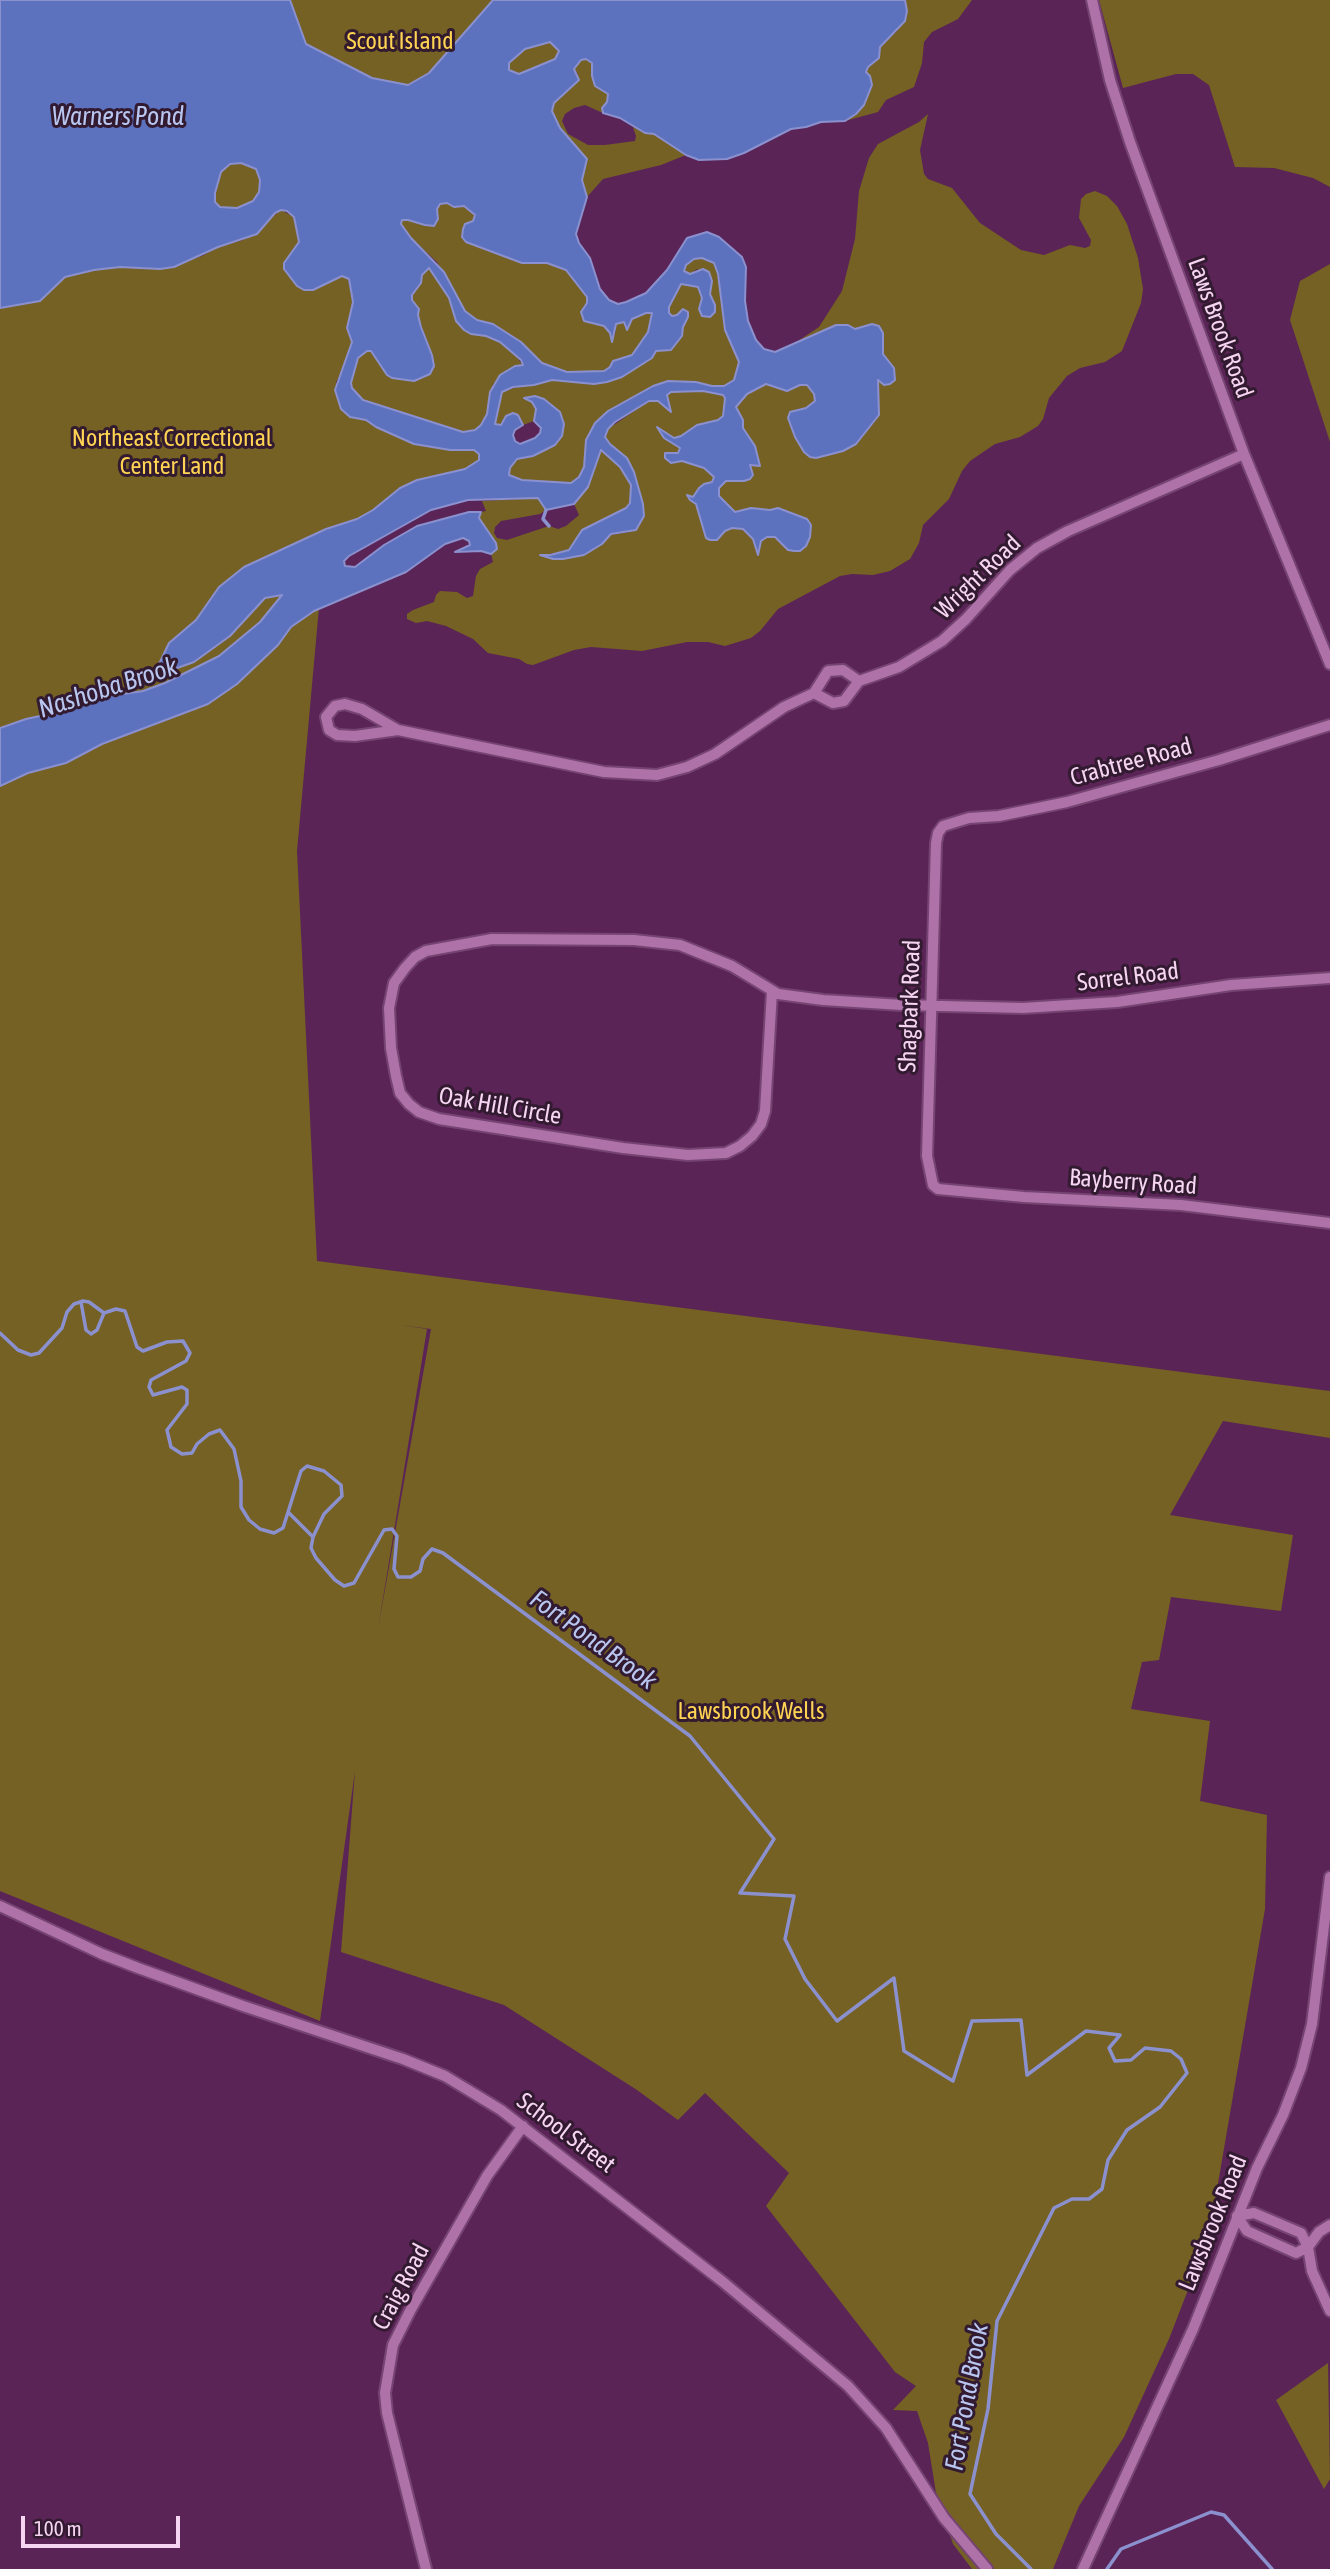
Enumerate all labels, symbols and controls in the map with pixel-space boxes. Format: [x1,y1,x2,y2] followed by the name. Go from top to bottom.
[346,27,454,55] park label: Scout Island
[52,101,184,133] water label: Warners Pond
[1181,254,1259,402] street label: Laws Brook Road
[72,424,272,480] park label: Northeast Correctional Center Land
[929,529,1027,625] street label: Wright Road
[34,651,182,725] water label: Nashoba Brook
[1067,732,1195,792] street label: Crabtree Road
[893,939,927,1073] street label: Shagbark Road
[1076,956,1180,998] street label: Sorrel Road
[437,1081,563,1131] street label: Oak Hill Circle
[1068,1163,1198,1201] street label: Bayberry Road
[524,1584,662,1696] water label: Fort Pond Brook
[678,1697,824,1725] park label: Lawsbrook Wells
[511,2087,621,2179] street label: School Street
[1173,2151,1253,2295] street label: Lawsbrook Road
[366,2239,436,2335] street label: Craig Road
[939,2321,995,2473] water label: Fort Pond Brook
[24,2502,184,2546] scale bar
[34,2516,82,2540] text: 100 m

